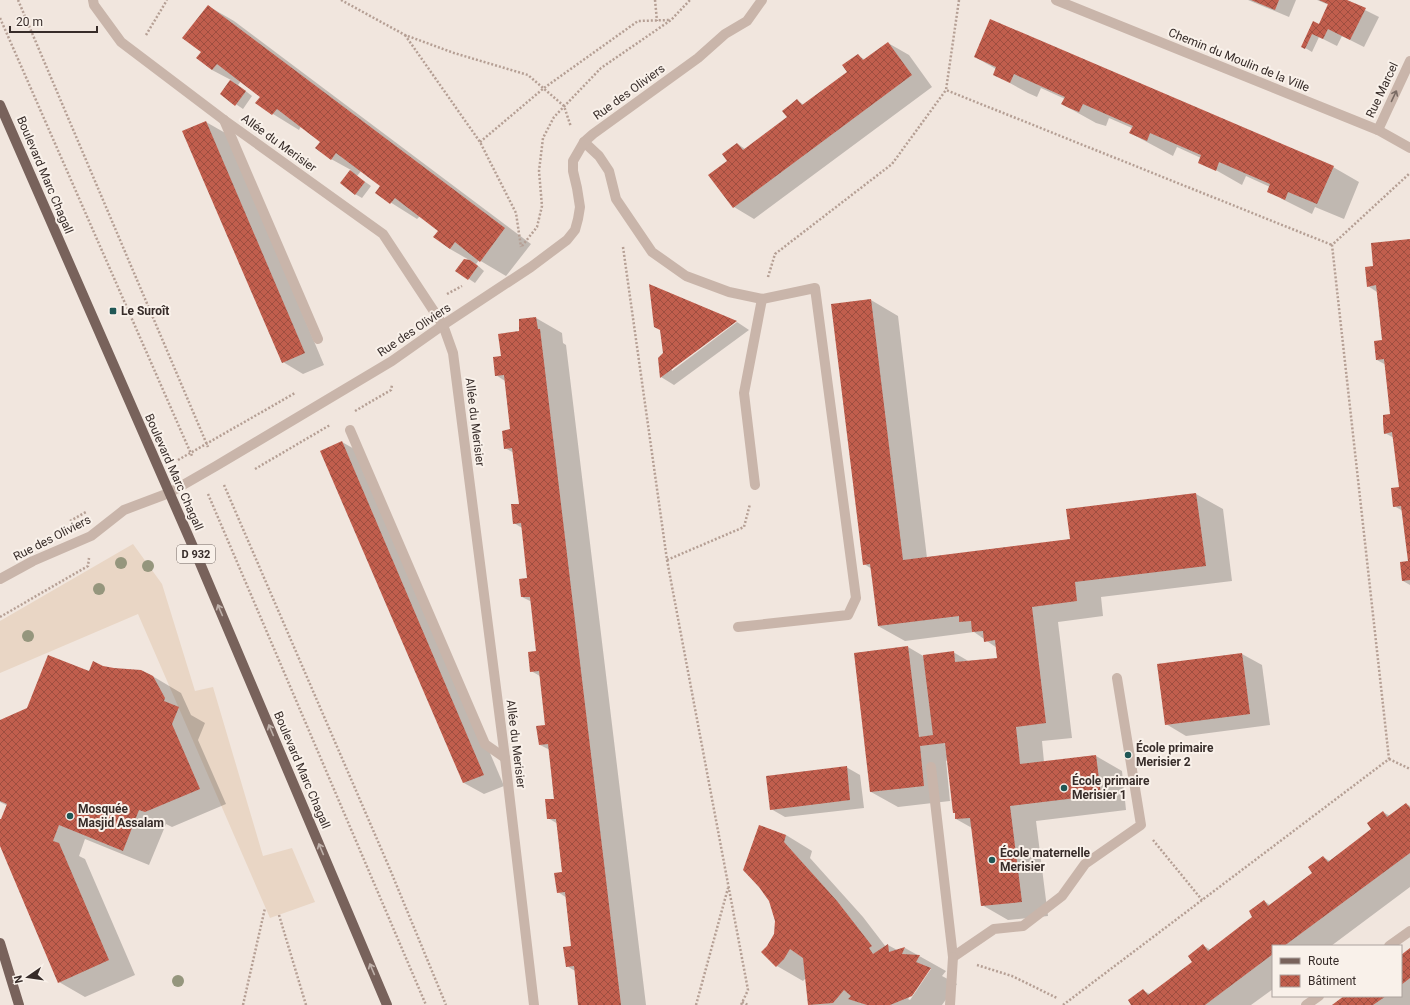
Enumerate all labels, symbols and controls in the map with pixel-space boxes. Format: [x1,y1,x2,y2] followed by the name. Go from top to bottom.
[10,8,97,34] scale bar
[16,15,43,29] text: 20 m
[1166,25,1312,95] street label: Chemin du Moulin de la Ville
[1363,60,1401,120] street label: Rue Marcel
[590,61,668,123] street label: Rue des Oliviers
[1391,90,1398,102] one-way arrow
[239,111,319,175] street label: Allée du Merisier
[14,114,76,236] street label: Boulevard Marc Chagall
[375,300,453,360] street label: Rue des Oliviers
[121,304,169,318] place label: Le Suroît
[108,306,118,316] marker: Le Suroît
[463,377,487,467] street label: Allée du Merisier
[142,411,206,533] street label: Boulevard Marc Chagall
[11,512,93,564] street label: Rue des Oliviers
[177,545,215,563] road number: D 932
[216,605,223,617] one-way arrow
[504,699,528,789] street label: Allée du Merisier
[271,709,333,831] street label: Boulevard Marc Chagall
[266,724,274,736] one-way arrow
[1136,740,1214,769] place label: École primaire Merisier 2
[1123,750,1133,760] marker: École primaire Merisier 2
[1072,773,1150,802] place label: École primaire Merisier 1
[1059,783,1069,793] marker: École primaire Merisier 1
[78,802,164,830] place label: Mosquée Masjid Assalam
[65,811,75,821] marker: Mosquée Masjid Assalam
[317,844,325,856] one-way arrow
[1000,845,1091,874] place label: École maternelle Merisier
[987,855,997,865] marker: École maternelle Merisier
[1272,945,1402,997] legend
[1308,954,1339,968] text: Route
[8,957,48,997] north arrow
[368,964,375,976] one-way arrow
[11,974,26,984] text: N
[1308,974,1356,988] text: Bâtiment

